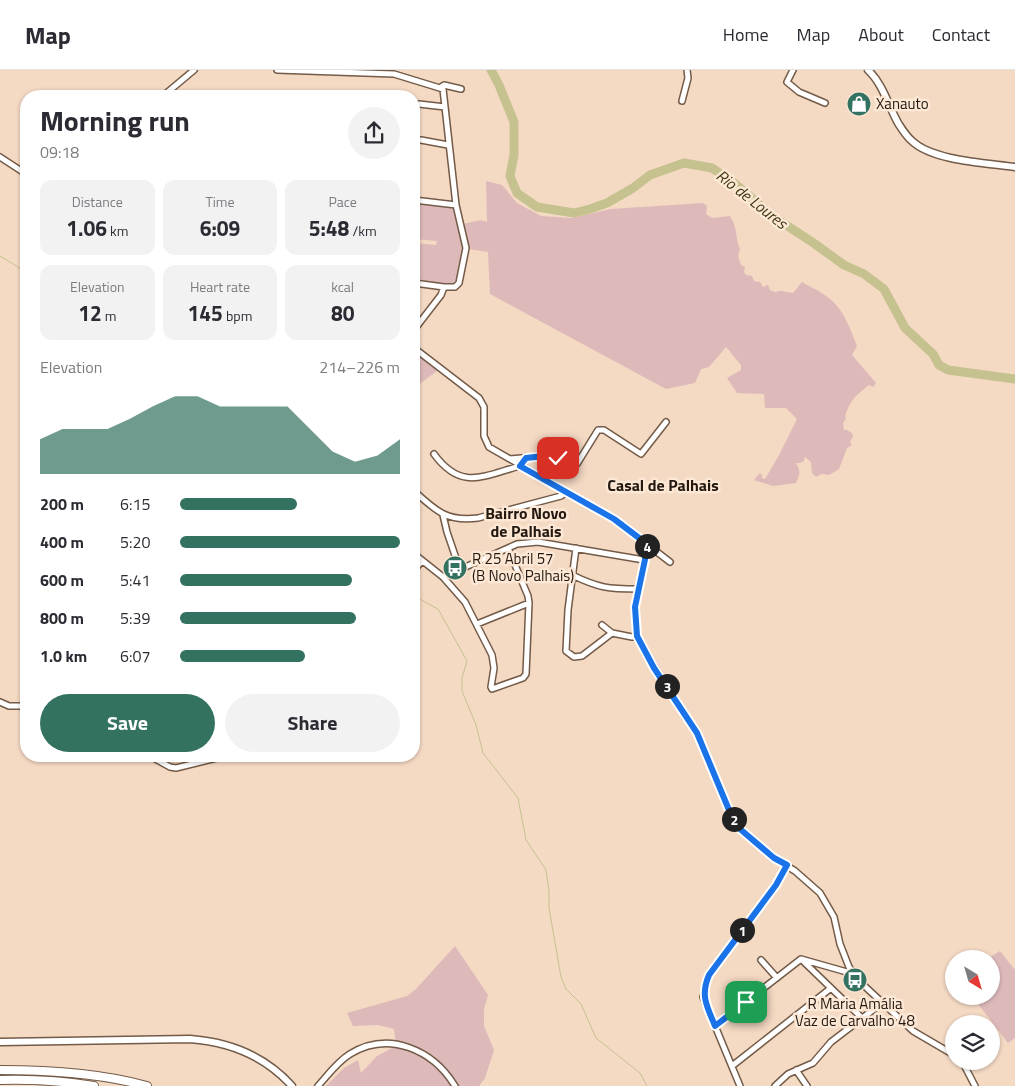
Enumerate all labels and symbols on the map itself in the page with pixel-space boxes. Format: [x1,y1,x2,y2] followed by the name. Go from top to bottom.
[846,91,872,117] shop icon: Xanauto
[876,92,929,115] place label: Xanauto
[711,164,794,235] water label: Rio de Loures
[537,437,579,479] pin
[607,473,719,497] district label: Casal de Palhais
[485,501,567,543] district label: Bairro Novo de Palhais
[634,534,660,558] pin: 4
[472,547,574,587] place label: R 25 Abril 57 (B Novo Palhais)
[442,555,468,581] bus stop icon: R 25 Abril 57 (B Novo Palhais)
[654,674,680,698] pin: 3
[722,806,746,832] pin: 2
[730,918,754,942] pin: 1
[945,950,1000,1005] north arrow
[842,967,868,993] bus stop icon: R Maria Amália Vaz de Carvalho 48
[725,981,767,1023] pin
[795,992,915,1032] place label: R Maria Amália Vaz de Carvalho 48

